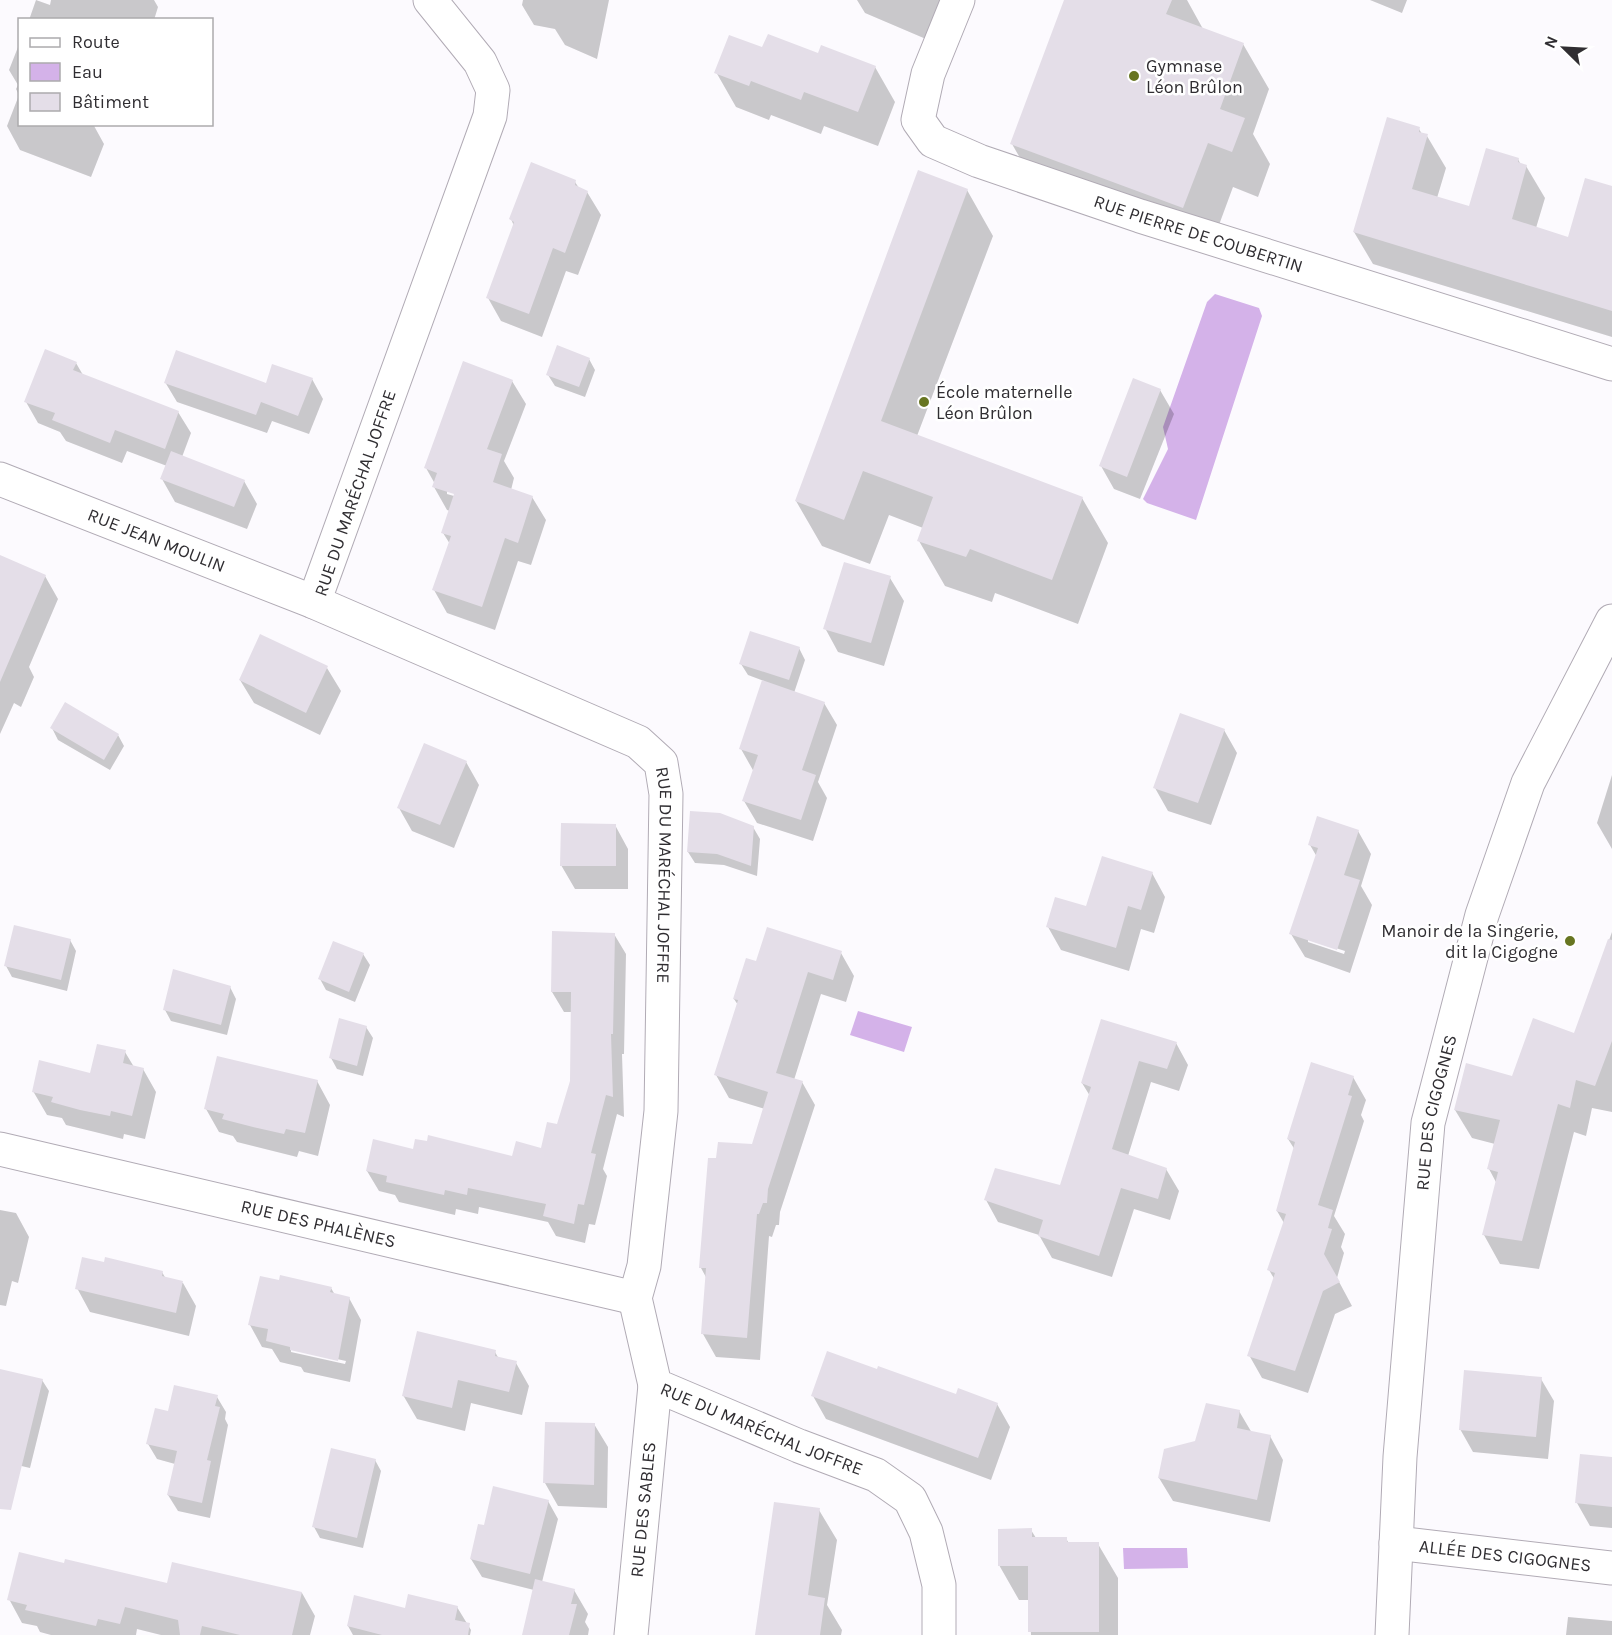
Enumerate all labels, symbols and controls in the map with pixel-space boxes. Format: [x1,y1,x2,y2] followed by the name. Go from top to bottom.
[18,18,213,126] legend
[1534,18,1594,78] north arrow
[72,31,120,53] text: Route
[1540,33,1562,51] text: N
[1146,55,1243,98] place label: Gymnase Léon Brûlon
[72,61,103,83] text: Eau
[1127,69,1141,83] marker: Gymnase Léon Brûlon
[72,91,149,113] text: Bâtiment
[1091,190,1306,277] street label: RUE PIERRE DE COUBERTIN
[936,380,1073,424] place label: École maternelle Léon Brûlon
[308,387,401,599] street label: RUE DU MARÉCHAL JOFFRE
[917,395,931,409] marker: École maternelle Léon Brûlon
[84,503,228,577] street label: RUE JEAN MOULIN
[651,765,677,984] street label: RUE DU MARÉCHAL JOFFRE
[1381,920,1558,963] place label: Manoir de la Singerie, dit la Cigogne
[1563,934,1577,948] marker: Manoir de la Singerie, dit la Cigogne
[1411,1032,1462,1191] street label: RUE DES CIGOGNES
[239,1195,398,1253] street label: RUE DES PHALÈNES
[657,1378,866,1480] street label: RUE DU MARÉCHAL JOFFRE
[626,1441,661,1578] street label: RUE DES SABLES
[1418,1535,1593,1577] street label: ALLÉE DES CIGOGNES

